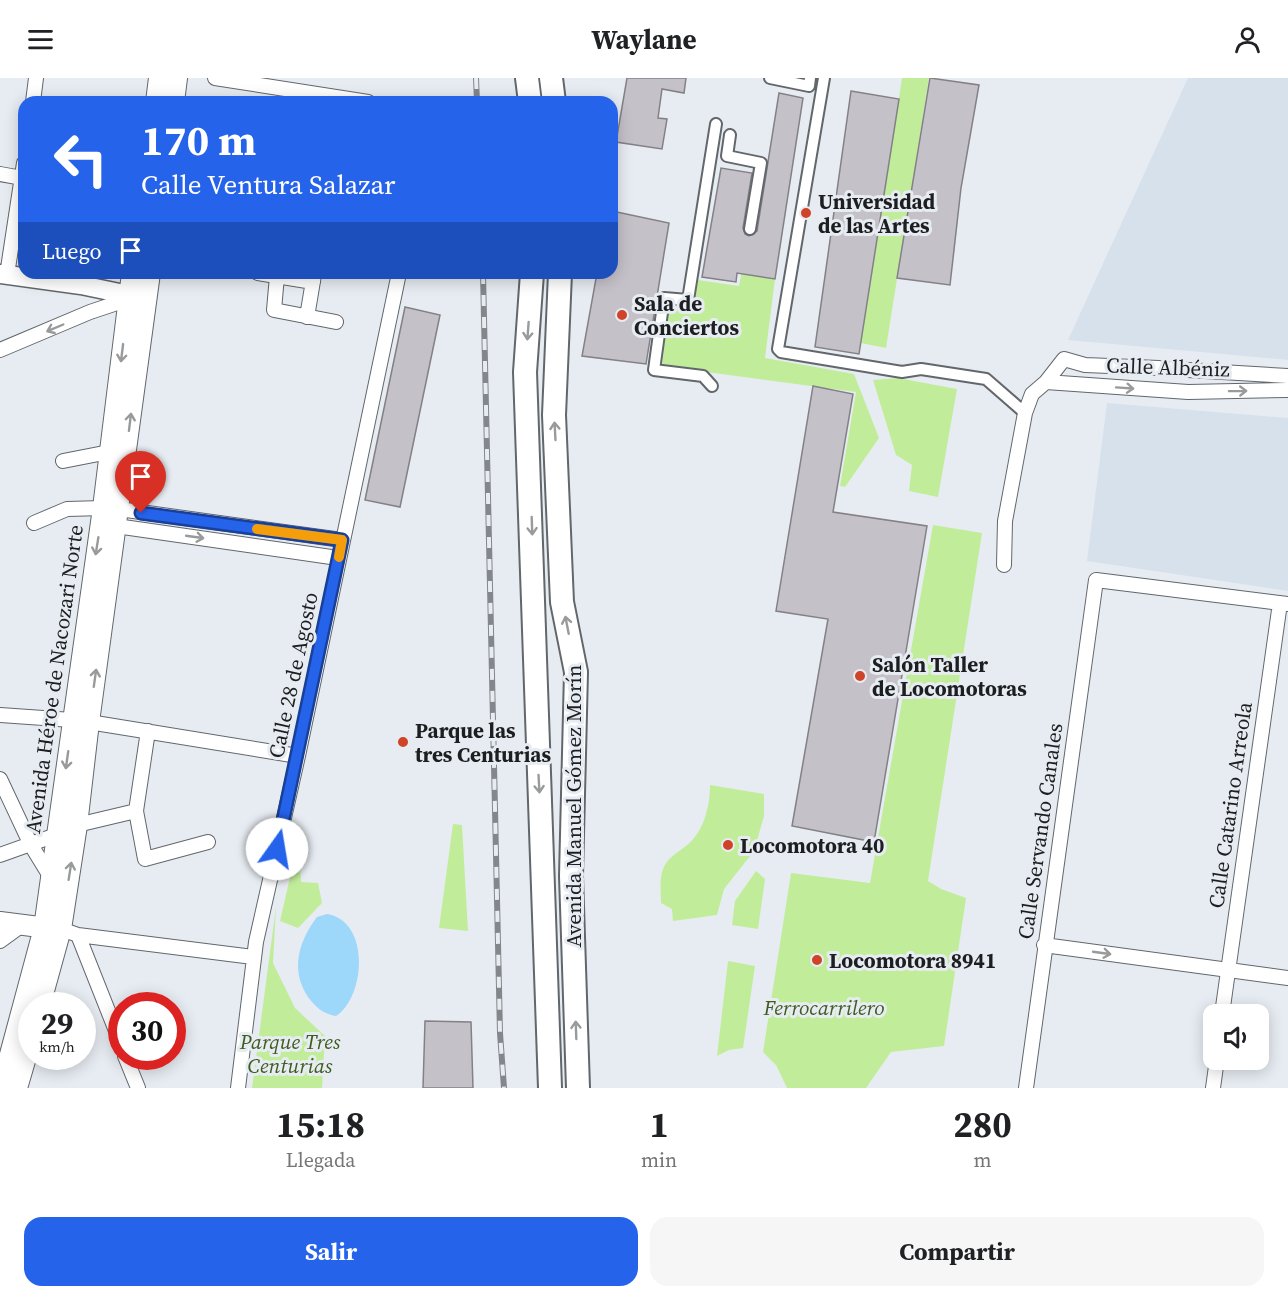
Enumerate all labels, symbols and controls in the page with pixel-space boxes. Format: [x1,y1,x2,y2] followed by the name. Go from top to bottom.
[591,21,697,58] text: Waylane
[24,23,57,56] icon: menu
[1231,23,1264,56] icon: person
[141,111,256,169] text: 170 m
[42,120,120,198] icon: left
[141,166,396,203] text: Calle Ventura Salazar
[818,187,936,240] place label: Universidad de las Artes
[799,206,813,220] marker: Universidad de las Artes
[114,234,147,267] icon: arrive
[42,236,102,266] text: Luego
[634,289,739,342] place label: Sala de Conciertos
[615,308,629,322] marker: Sala de Conciertos
[523,321,534,341] one-way arrow
[46,323,64,334] one-way arrow
[116,342,127,362] one-way arrow
[1106,350,1231,384] street label: Calle Albéniz
[1115,382,1135,393] one-way arrow
[1227,385,1247,397] one-way arrow
[125,413,136,433] one-way arrow
[549,422,560,442] one-way arrow
[115,451,166,513] pin
[124,460,157,493] icon: arrive
[526,516,537,536] one-way arrow
[18,523,90,835] street label: Avenida Héroe de Nacozari Norte
[184,532,204,543] one-way arrow
[91,536,102,555] one-way arrow
[261,589,325,761] street label: Calle 28 de Agosto
[561,616,572,636] one-way arrow
[872,650,1027,703] place label: Salón Taller de Locomotoras
[559,664,588,948] street label: Avenida Manuel Gómez Morín
[89,668,100,688] one-way arrow
[853,669,867,683] marker: Salón Taller de Locomotoras
[1201,700,1259,910] street label: Calle Catarino Arreola
[415,716,551,769] place label: Parque las tres Centurias
[1010,721,1070,941] street label: Calle Servando Canales
[396,735,410,749] marker: Parque las tres Centurias
[61,750,72,769] one-way arrow
[534,774,545,794] one-way arrow
[245,817,309,881] position arrow
[740,831,885,860] place label: Locomotora 40
[721,838,735,852] marker: Locomotora 40
[65,862,76,881] one-way arrow
[829,946,996,975] place label: Locomotora 8941
[1092,948,1112,959] one-way arrow
[810,953,824,967] marker: Locomotora 8941
[108,992,186,1070] speed limit sign: 30
[762,993,885,1022] park label: Ferrocarrilero
[41,1003,73,1044] text: 29
[1203,1004,1269,1070] map controls
[1203,1004,1269,1070] button: sound
[570,1020,581,1040] one-way arrow
[239,1027,341,1080] park label: Parque Tres Centurias
[39,1036,75,1057] text: km/h
[276,1100,365,1149] text: 15:18
[649,1100,669,1149] text: 1
[953,1100,1012,1149] text: 280
[286,1146,355,1174] text: Llegada
[641,1146,677,1174] text: min
[974,1146,992,1174] text: m
[24,1217,638,1286] button: Salir
[650,1217,1264,1286] button: Compartir

